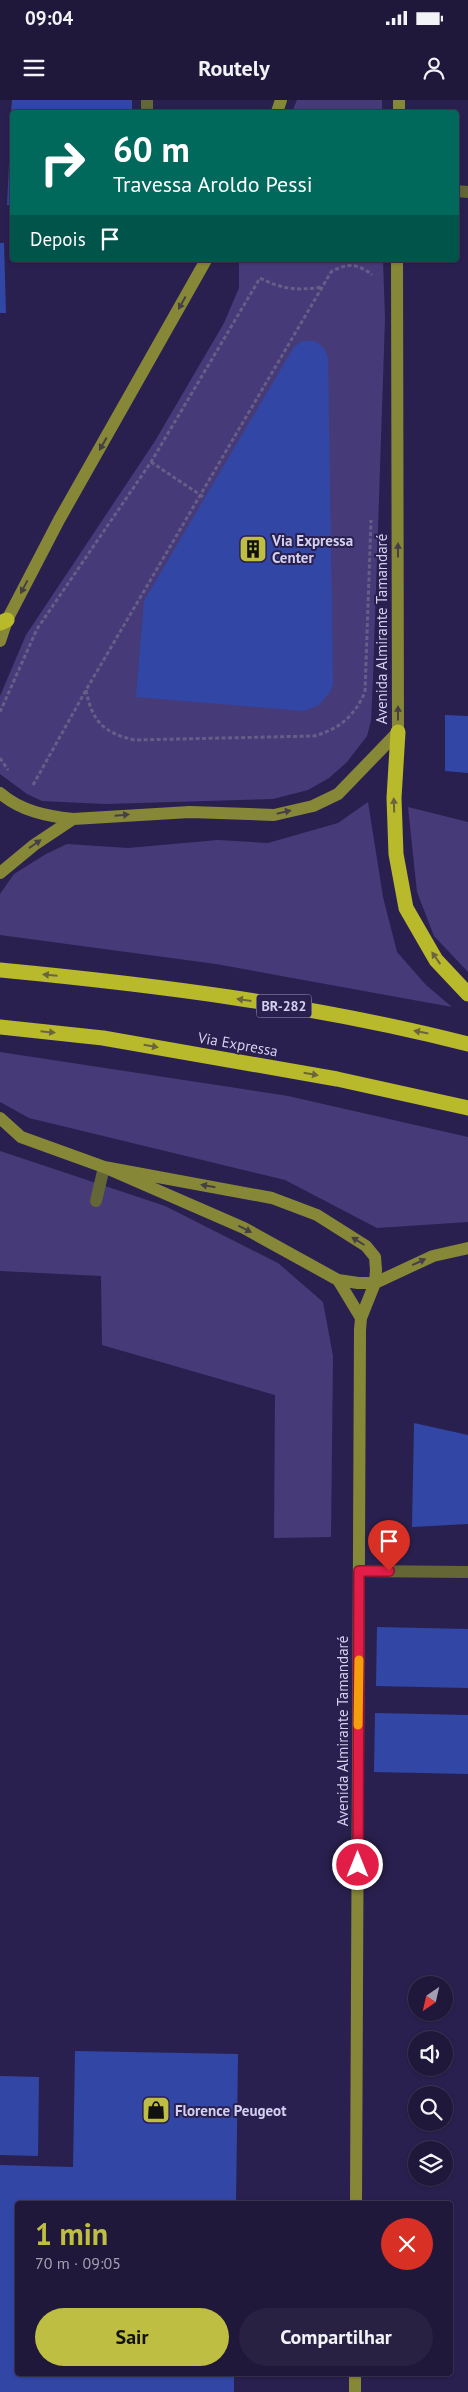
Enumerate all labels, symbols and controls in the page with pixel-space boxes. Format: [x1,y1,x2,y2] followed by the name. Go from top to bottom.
[25,6,73,30] text: 09:04
[20,54,48,82] icon: menu
[198,54,270,82] text: Routely
[420,54,448,82] icon: person
[113,126,190,172] text: 60 m
[30,130,95,195] icon: right
[113,170,313,198] text: Travessa Aroldo Pessi
[96,225,124,253] icon: arrive
[30,227,86,251] text: Depois
[178,296,187,309] one-way arrow
[99,437,107,452] one-way arrow
[271,531,353,567] place label: Via Expressa Center
[238,534,268,564] building icon: Via Expressa Center
[372,534,391,724] street label: Avenida Almirante Tamandaré
[394,542,402,558] one-way arrow
[20,580,29,593] one-way arrow
[394,704,402,720] one-way arrow
[390,797,398,813] one-way arrow
[277,808,292,816] one-way arrow
[114,811,130,819] one-way arrow
[28,839,42,849] one-way arrow
[431,951,441,965] one-way arrow
[41,970,57,978] one-way arrow
[256,994,312,1018] road number: BR-282
[235,996,251,1004] one-way arrow
[196,1027,279,1060] street label: Via Expressa
[41,1028,57,1036] one-way arrow
[413,1028,428,1036] one-way arrow
[143,1043,159,1051] one-way arrow
[304,1071,320,1079] one-way arrow
[199,1182,215,1190] one-way arrow
[238,1225,252,1233] one-way arrow
[352,1237,365,1246] one-way arrow
[412,1258,426,1266] one-way arrow
[368,1520,410,1571] pin
[375,1527,403,1555] icon: arrive
[333,1636,352,1826] street label: Avenida Almirante Tamandaré
[331,1838,383,1890] position arrow
[408,1976,452,2021] north arrow
[408,1976,453,2186] map controls
[408,2031,453,2076] button: sound
[408,2086,453,2131] button: search
[141,2095,171,2125] shop icon: Florence Peugeot
[175,2101,287,2120] place label: Florence Peugeot
[408,2141,453,2186] button: layers
[35,2214,108,2253] text: 1 min
[381,2218,433,2270] button: close
[35,2253,121,2273] text: 70 m · 09:05
[35,2308,229,2366] button: Sair
[239,2308,433,2366] button: Compartilhar

